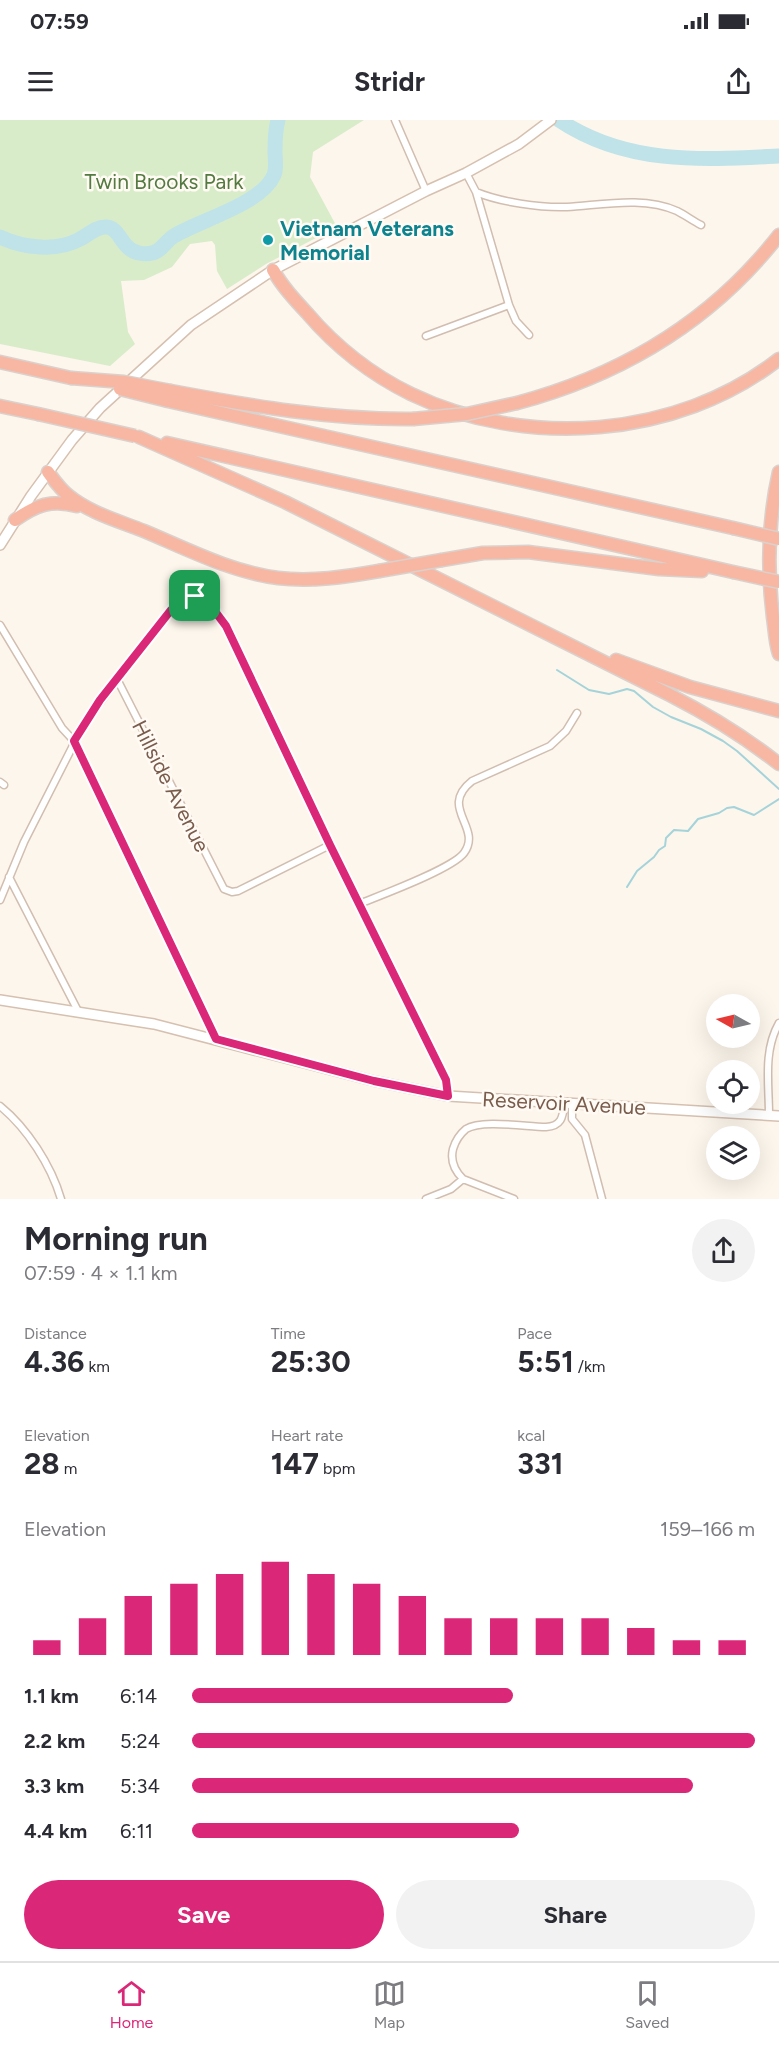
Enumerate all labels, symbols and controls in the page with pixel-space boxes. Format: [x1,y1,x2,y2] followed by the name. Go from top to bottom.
[30,8,89,35] text: 07:59
[24,65,57,98] icon: menu
[354,65,425,98] text: Stridr
[722,65,755,98] icon: share
[85,169,244,194] park label: Twin Brooks Park
[280,216,454,265] place label: Vietnam Veterans Memorial
[261,233,275,247] marker: Vietnam Veterans Memorial
[169,570,220,621] pin
[178,579,211,612] icon: arrive
[127,716,215,856] street label: Hillside Avenue
[706,994,760,1048] north arrow
[706,994,760,1180] map controls
[706,1060,760,1114] button: locate
[481,1086,647,1120] street label: Reservoir Avenue
[706,1126,760,1180] button: layers
[24,1219,208,1258] text: Morning run
[692,1219,755,1282] button: share
[24,1261,178,1285] text: 07:59 · 4 × 1.1 km
[24,1324,87,1343] text: Distance
[271,1324,306,1343] text: Time
[517,1324,552,1343] text: Pace
[24,1343,85,1380] text: 4.36
[271,1343,351,1380] text: 25:30
[517,1343,574,1380] text: 5:51
[85,1357,110,1376] text: km
[574,1357,605,1376] text: /km
[24,1426,90,1445] text: Elevation
[271,1426,343,1445] text: Heart rate
[517,1426,545,1445] text: kcal
[24,1445,60,1482] text: 28
[271,1445,319,1482] text: 147
[517,1445,563,1482] text: 331
[60,1459,77,1478] text: m
[319,1459,355,1478] text: bpm
[24,1517,106,1541] text: Elevation
[660,1517,755,1541] text: 159–166 m
[24,1684,79,1708] text: 1.1 km
[120,1684,157,1708] text: 6:14
[24,1729,85,1753] text: 2.2 km
[120,1729,160,1753] text: 5:24
[24,1774,84,1798] text: 3.3 km
[120,1774,160,1798] text: 5:34
[24,1819,87,1843] text: 4.4 km
[120,1819,153,1843] text: 6:11
[24,1880,384,1949] button: Save
[396,1880,755,1949] button: Share
[110,1977,153,2032] tab: Home
[373,1977,406,2032] tab: Map
[625,1977,669,2032] tab: Saved

